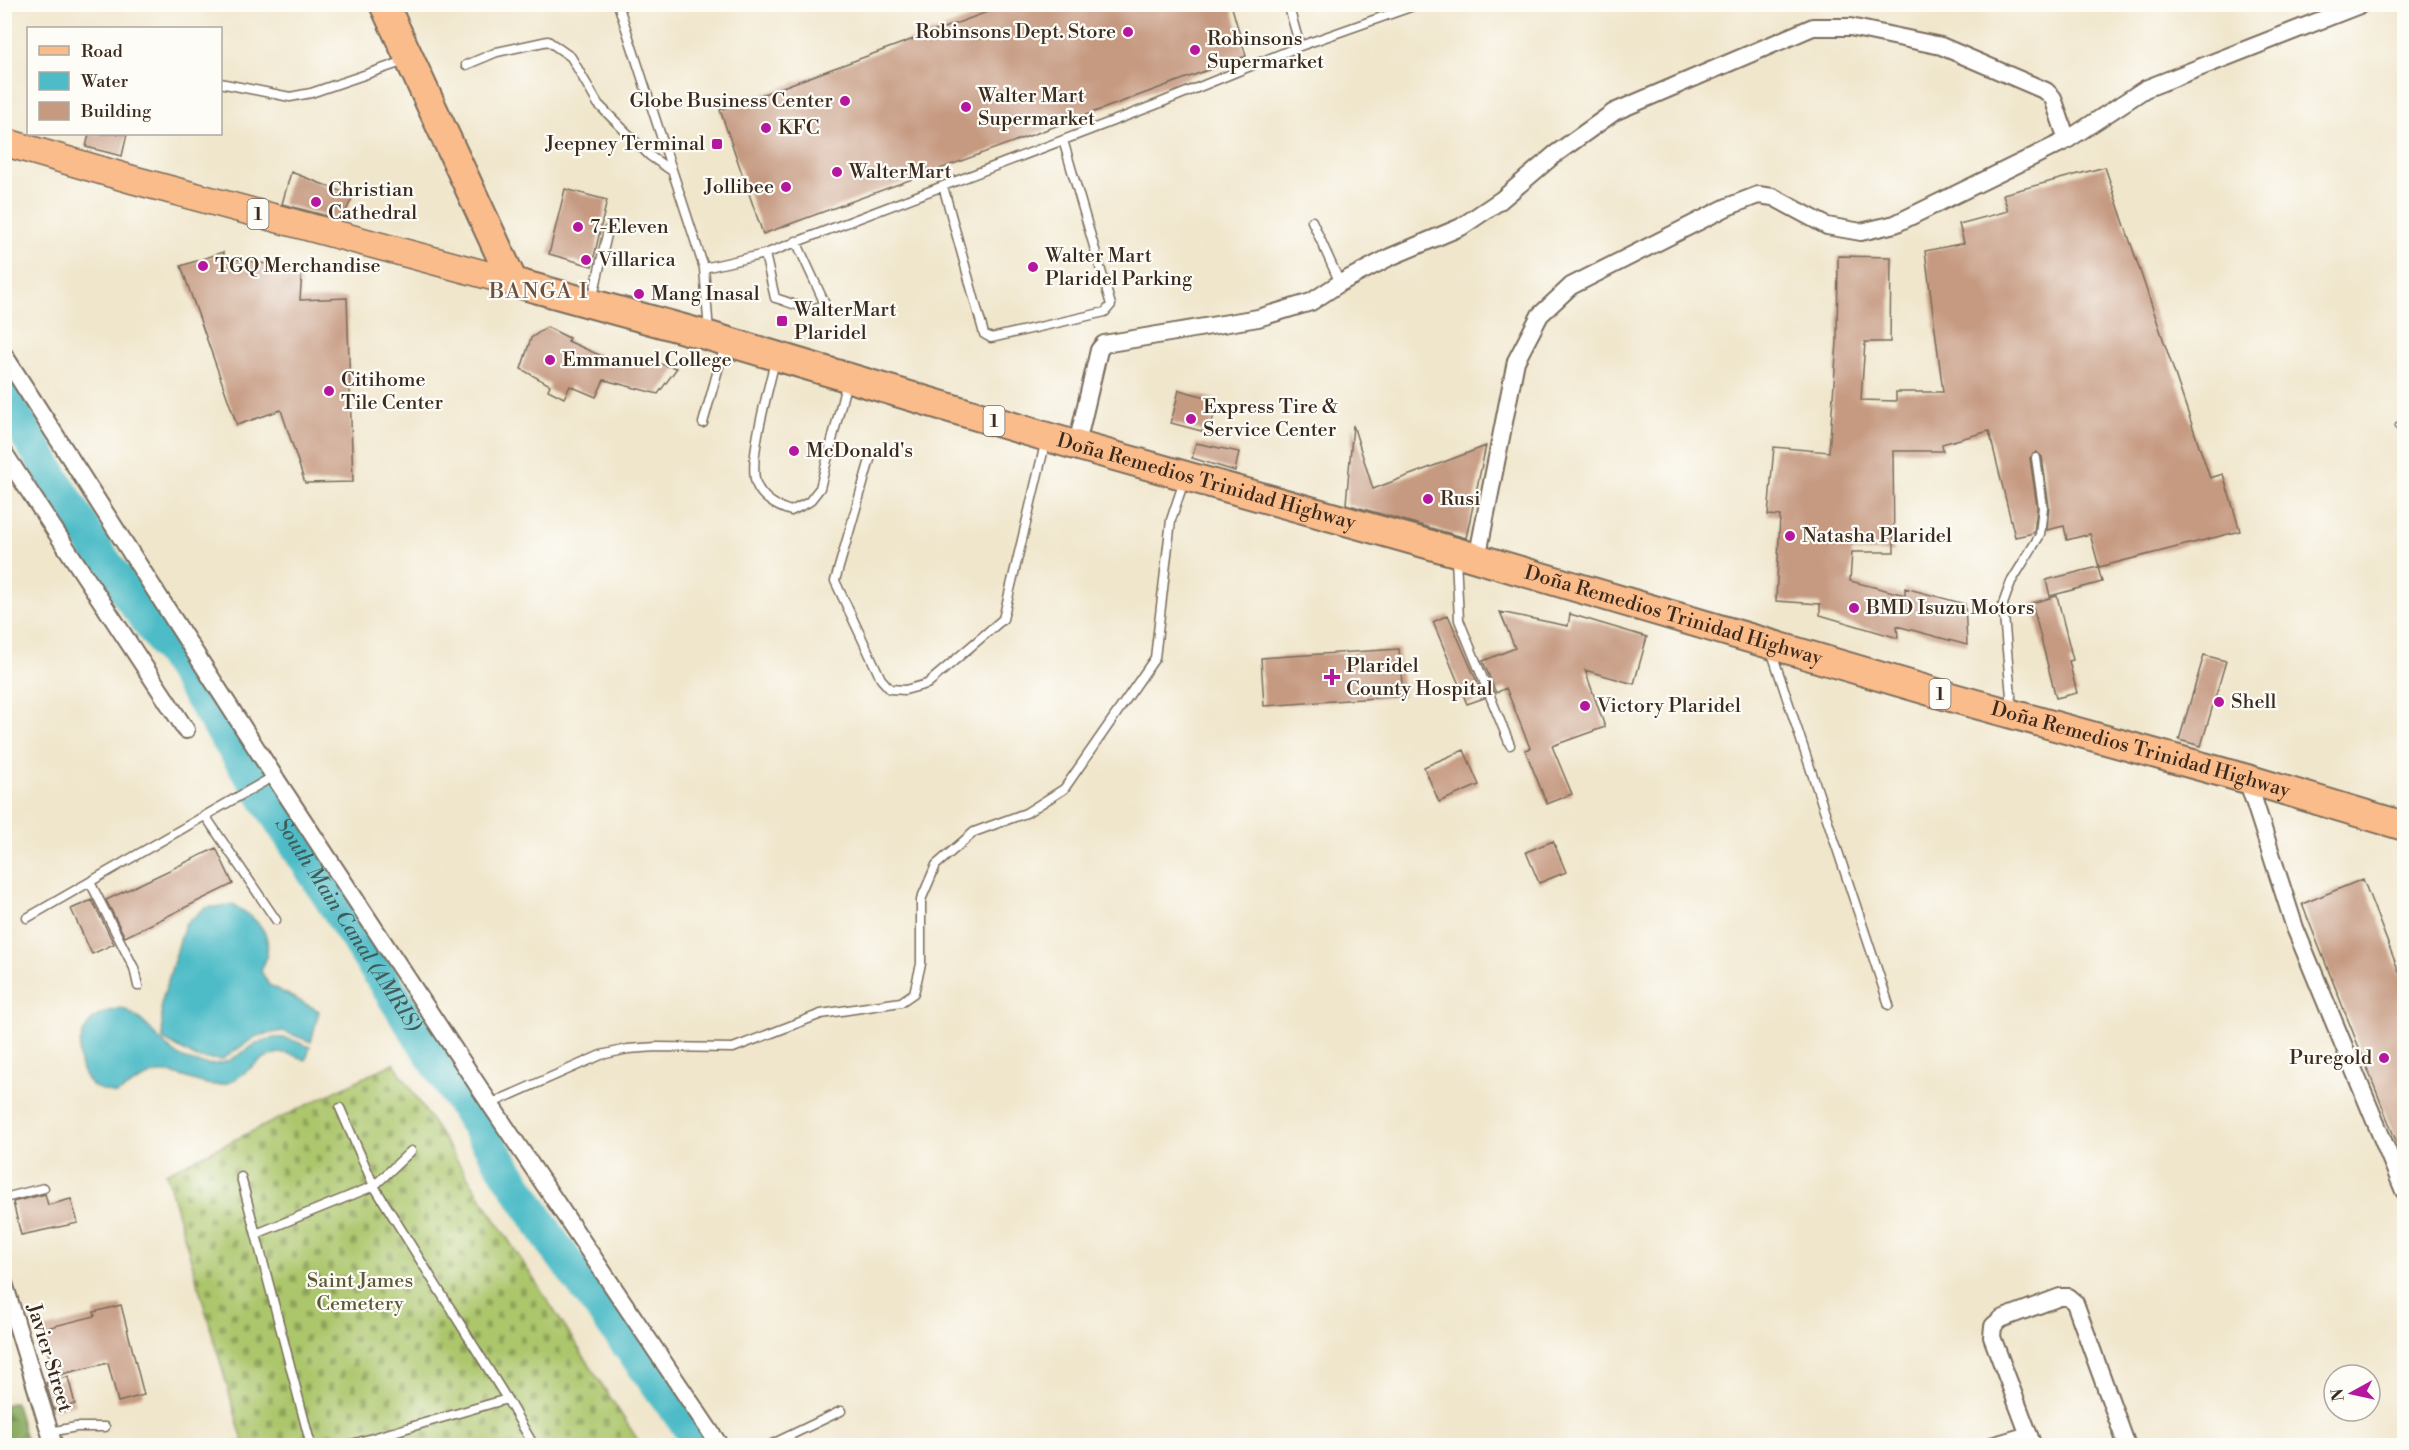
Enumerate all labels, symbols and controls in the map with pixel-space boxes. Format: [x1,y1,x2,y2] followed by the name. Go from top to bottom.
[915,20,1116,45] place label: Robinsons Dept. Store
[1121,25,1135,39] marker: Robinsons Dept. Store
[27,27,222,135] legend
[1207,27,1324,75] place label: Robinsons Supermarket
[81,40,124,63] text: Road
[1188,43,1202,57] marker: Robinsons Supermarket
[80,70,129,93] text: Water
[977,84,1095,132] place label: Walter Mart Supermarket
[630,89,833,114] place label: Globe Business Center
[838,94,852,108] marker: Globe Business Center
[80,100,152,123] text: Building
[959,100,973,114] marker: Walter Mart Supermarket
[778,116,819,141] place label: KFC
[759,121,773,135] marker: KFC
[544,132,705,157] place label: Jeepney Terminal
[710,137,724,151] marker: Jeepney Terminal
[848,160,952,185] place label: WalterMart
[830,165,844,179] marker: WalterMart
[703,175,774,200] place label: Jollibee
[328,178,417,226] place label: Christian Cathedral
[779,180,793,194] marker: Jollibee
[309,195,323,209] marker: Christian Cathedral
[248,199,268,229] road number: 1
[590,215,669,240] place label: 7-Eleven
[571,220,585,234] marker: 7-Eleven
[1044,244,1193,292] place label: Walter Mart Plaridel Parking
[597,248,676,273] place label: Villarica
[579,253,593,267] marker: Villarica
[215,254,381,279] place label: TGQ Merchandise
[196,259,210,273] marker: TGQ Merchandise
[1026,260,1040,274] marker: Walter Mart Plaridel Parking
[488,278,589,305] district label: BANGA I
[651,282,760,307] place label: Mang Inasal
[632,287,646,301] marker: Mang Inasal
[793,298,897,346] place label: WalterMart Plaridel
[775,314,789,328] marker: WalterMart Plaridel
[562,348,732,373] place label: Emmanuel College
[543,353,557,367] marker: Emmanuel College
[341,368,443,416] place label: Citihome Tile Center
[322,384,336,398] marker: Citihome Tile Center
[1203,395,1338,443] place label: Express Tire & Service Center
[984,406,1004,436] road number: 1
[1184,412,1198,426] marker: Express Tire & Service Center
[1054,428,1359,536] street label: Doña Remedios Trinidad Highway
[806,439,913,464] place label: McDonald's
[787,444,801,458] marker: McDonald's
[1440,487,1481,512] place label: Rusi
[1421,492,1435,506] marker: Rusi
[1802,524,1952,549] place label: Natasha Plaridel
[1783,529,1797,543] marker: Natasha Plaridel
[1521,560,1826,671] street label: Doña Remedios Trinidad Highway
[1865,596,2035,621] place label: BMD Isuzu Motors
[1847,601,1861,615] marker: BMD Isuzu Motors
[1346,654,1493,702] place label: Plaridel County Hospital
[1323,668,1341,686] marker: Plaridel County Hospital
[1930,679,1950,709] road number: 1
[2231,690,2276,715] place label: Shell
[1596,694,1741,719] place label: Victory Plaridel
[2212,695,2226,709] marker: Shell
[1988,696,2293,804] street label: Doña Remedios Trinidad Highway
[1578,699,1592,713] marker: Victory Plaridel
[269,813,426,1037] water label: South Main Canal (AMRIS)
[2289,1046,2373,1071] place label: Puregold
[2377,1051,2391,1065] marker: Puregold
[307,1269,413,1317] park label: Saint James Cemetery
[20,1300,77,1415] street label: Javier Street
[2322,1363,2382,1423] north arrow
[2327,1387,2349,1403] text: N

